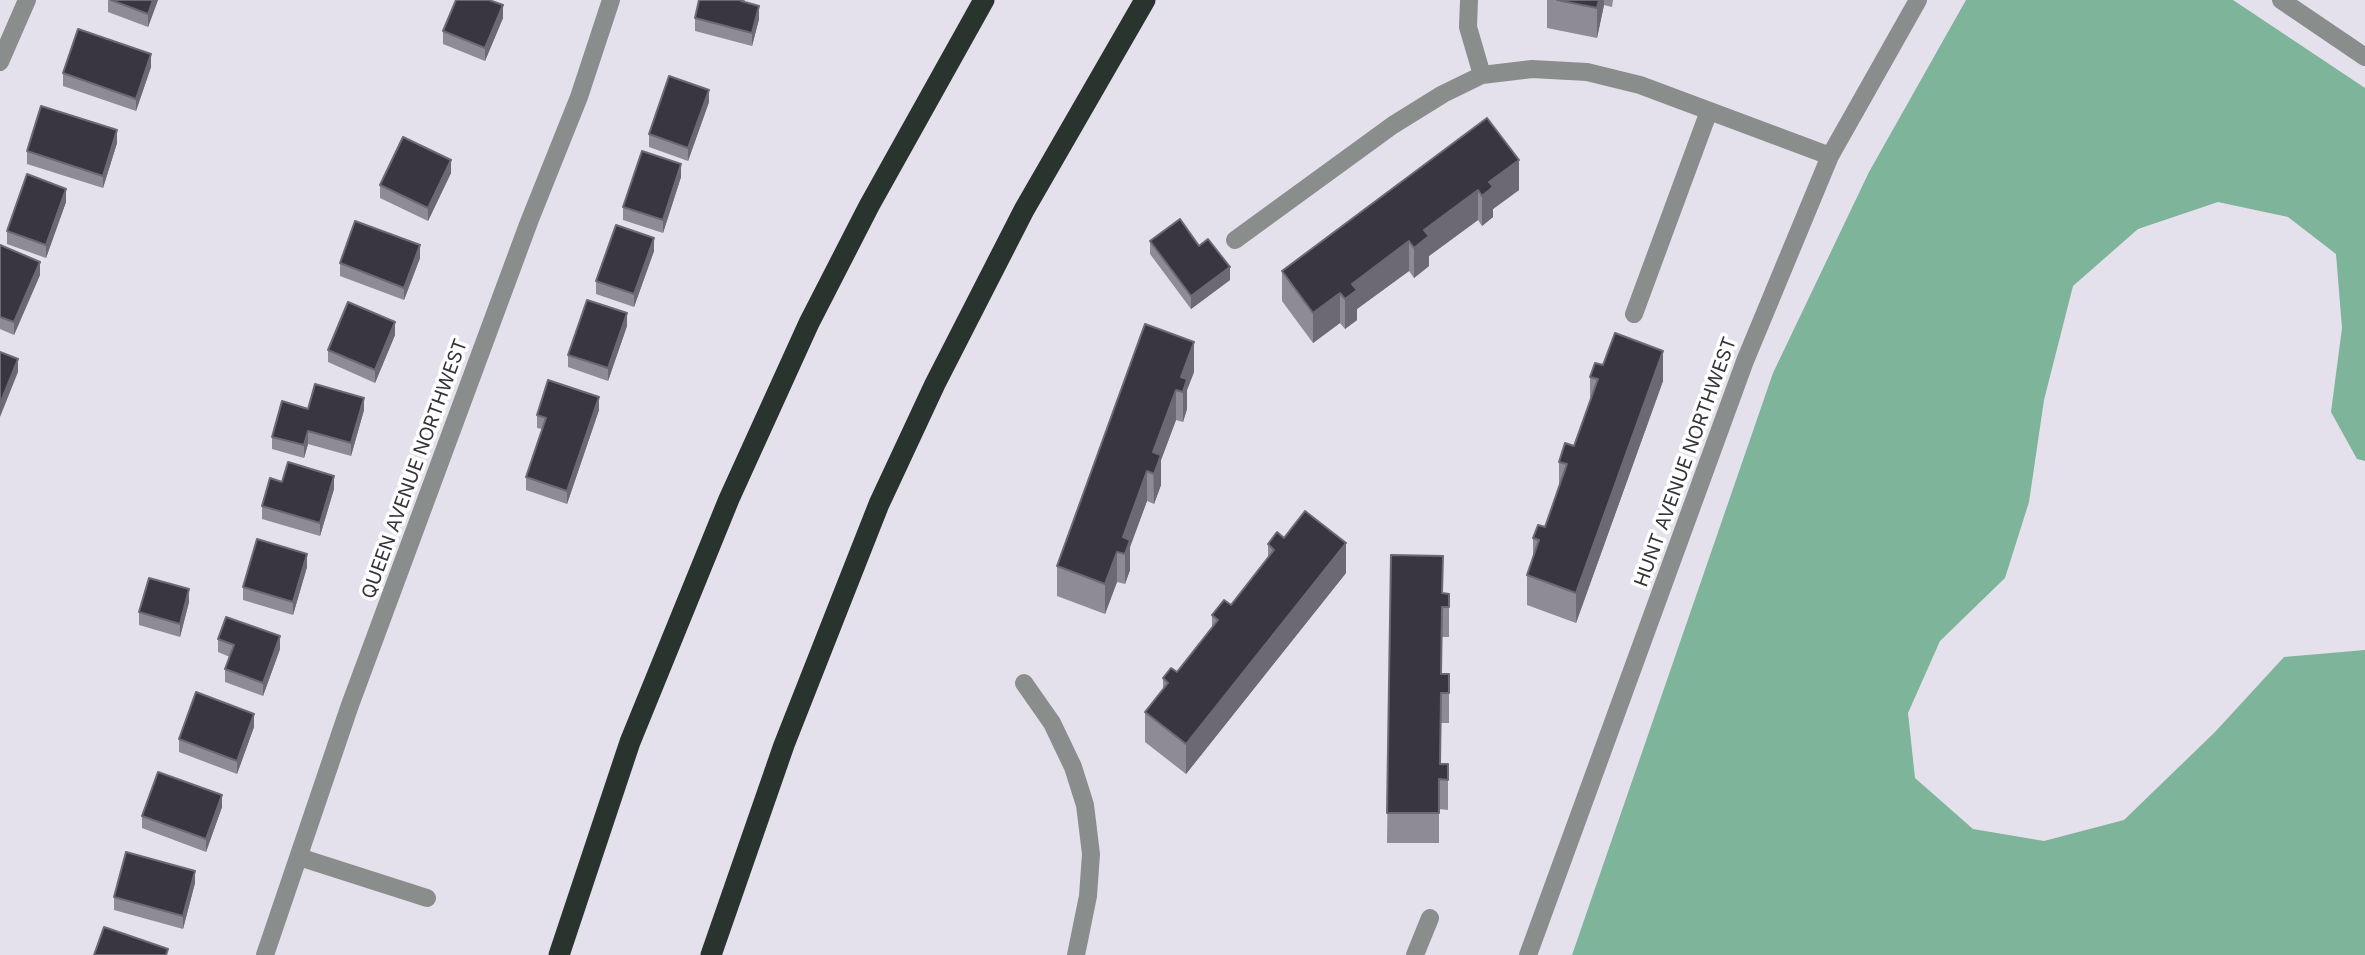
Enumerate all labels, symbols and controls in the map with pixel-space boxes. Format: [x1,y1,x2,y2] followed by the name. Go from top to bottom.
[1630,334,1742,590] street label: HUNT AVENUE NORTHWEST
[357,336,473,602] street label: QUEEN AVENUE NORTHWEST

